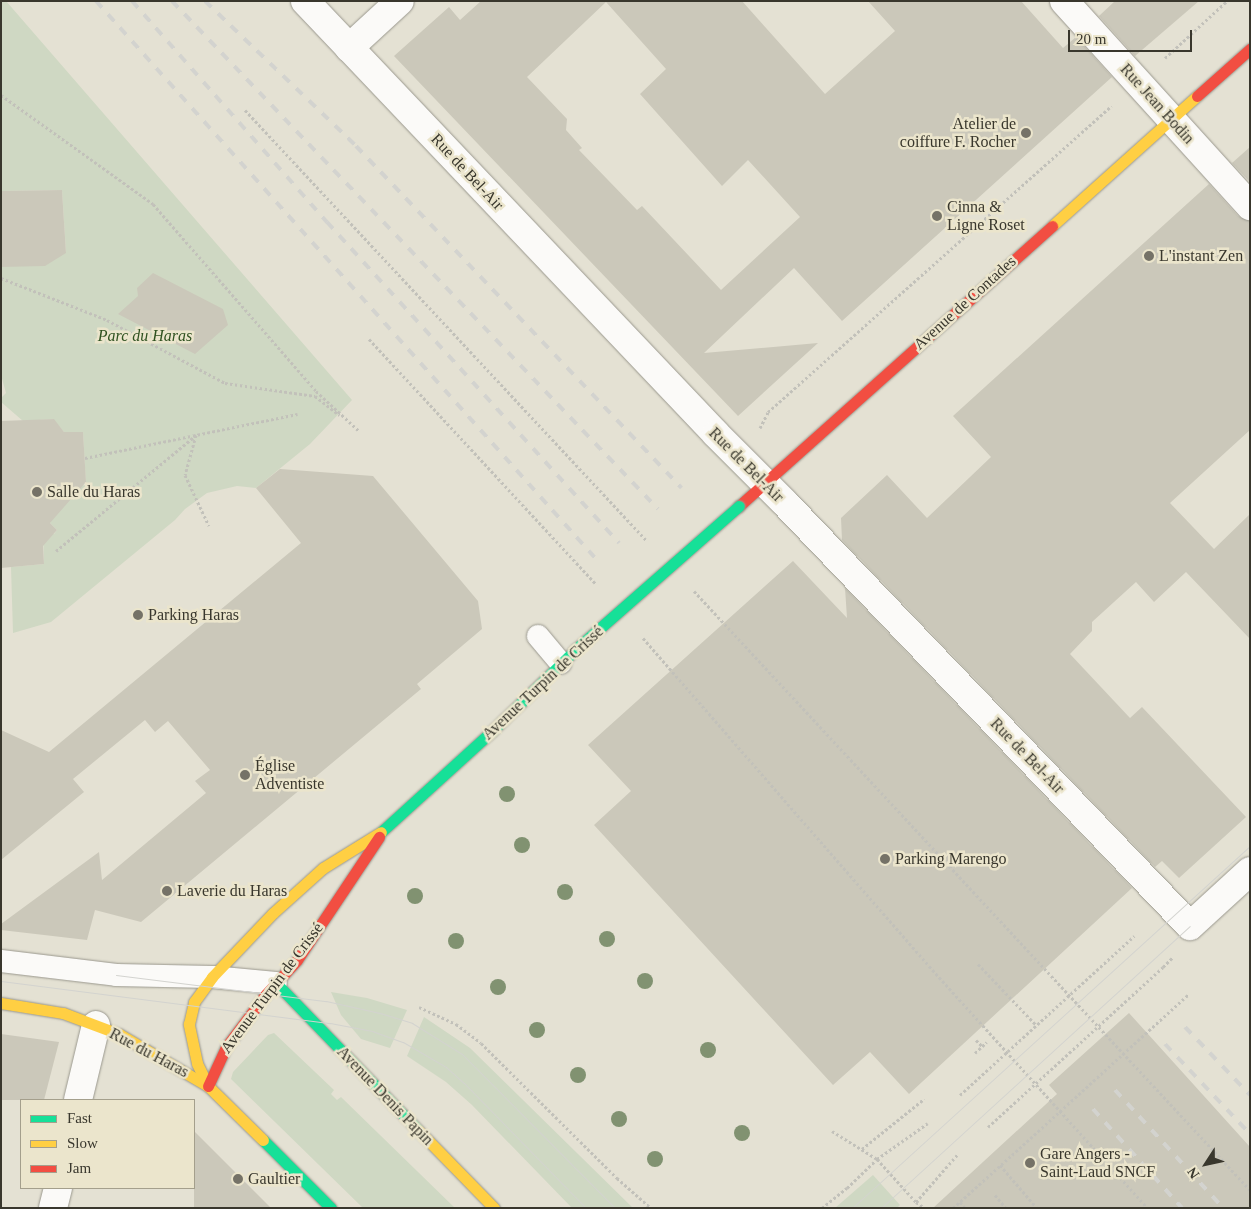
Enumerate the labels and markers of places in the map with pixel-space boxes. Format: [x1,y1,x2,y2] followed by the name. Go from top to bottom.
[900,114,1016,152] place label: Atelier de coiffure F. Rocher
[1020,127,1032,139] marker: Atelier de coiffure F. Rocher
[947,197,1025,235] place label: Cinna & Ligne Roset
[931,210,943,222] marker: Cinna & Ligne Roset
[1159,246,1243,266] place label: L'instant Zen
[1143,250,1155,262] marker: L'instant Zen
[47,482,140,502] place label: Salle du Haras
[31,486,43,498] marker: Salle du Haras
[148,605,239,625] place label: Parking Haras
[132,609,144,621] marker: Parking Haras
[255,756,324,794] place label: Église Adventiste
[239,769,251,781] marker: Église Adventiste
[895,849,1007,869] place label: Parking Marengo
[879,853,891,865] marker: Parking Marengo
[177,881,287,901] place label: Laverie du Haras
[161,885,173,897] marker: Laverie du Haras
[1040,1144,1155,1182] place label: Gare Angers - Saint-Laud SNCF
[1024,1157,1036,1169] marker: Gare Angers - Saint-Laud SNCF
[248,1169,300,1189] place label: Gaultier
[232,1173,244,1185] marker: Gaultier

